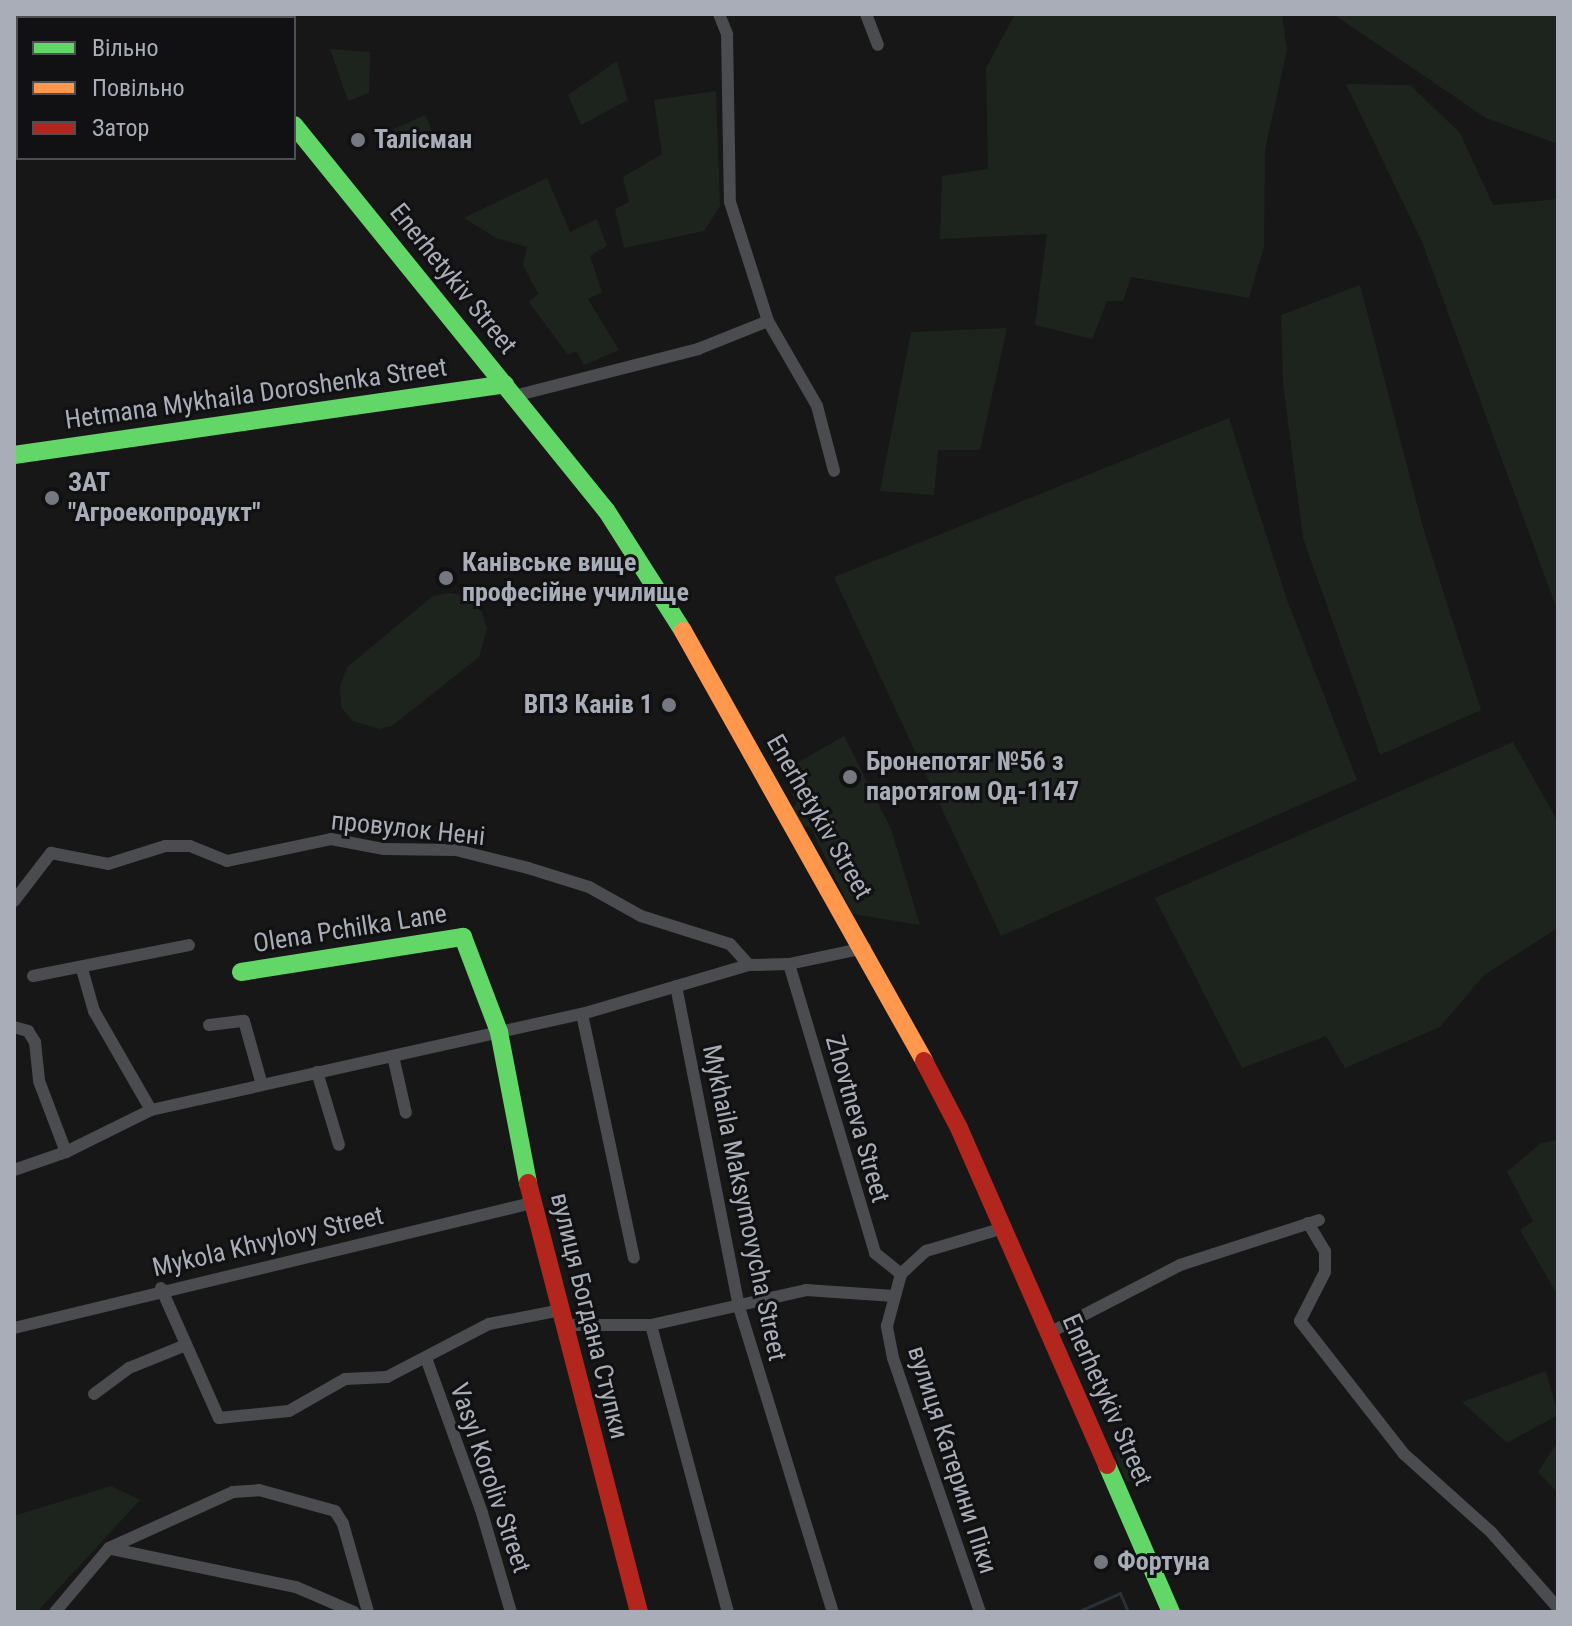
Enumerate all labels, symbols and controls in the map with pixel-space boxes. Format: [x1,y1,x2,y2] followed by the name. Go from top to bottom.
[16,16,296,160] legend
[92,34,159,62] text: Вільно
[92,74,185,102] text: Повільно
[92,114,149,142] text: Затор
[374,124,472,156] place label: Талісман
[349,131,367,149] marker: Талісман
[383,197,523,361] street label: Enerhetykiv Street
[63,352,449,436] street label: Hetmana Mykhaila Doroshenka Street
[68,467,261,528] place label: ЗАТ "Агроекопродукт"
[43,489,61,507] marker: ЗАТ "Агроекопродукт"
[462,547,689,608] place label: Канівське вище професійне училище
[437,569,455,587] marker: Канівське вище професійне училище
[524,689,653,721] place label: ВПЗ Канів 1
[660,696,678,714] marker: ВПЗ Канів 1
[759,729,879,905] street label: Enerhetykiv Street
[866,746,1079,808] place label: Бронепотяг №56 з паротягом Од-1147
[841,768,859,786] marker: Бронепотяг №56 з паротягом Од-1147
[329,805,487,853] street label: провулок Нені
[251,898,449,960] street label: Olena Pchilka Lane
[818,1032,896,1206] street label: Zhovtneva Street
[695,1042,793,1364] street label: Mykhaila Maksymovycha Street
[543,1190,635,1442] street label: вулиця Богдана Ступки
[150,1200,386,1284] street label: Mykola Khvylovy Street
[1055,1309,1159,1491] street label: Enerhetykiv Street
[900,1342,1004,1578] street label: вулиця Катерини Піки
[443,1379,537,1577] street label: Vasyl Koroliv Street
[1117,1546,1210,1578] place label: Фортуна
[1092,1553,1110,1571] marker: Фортуна

